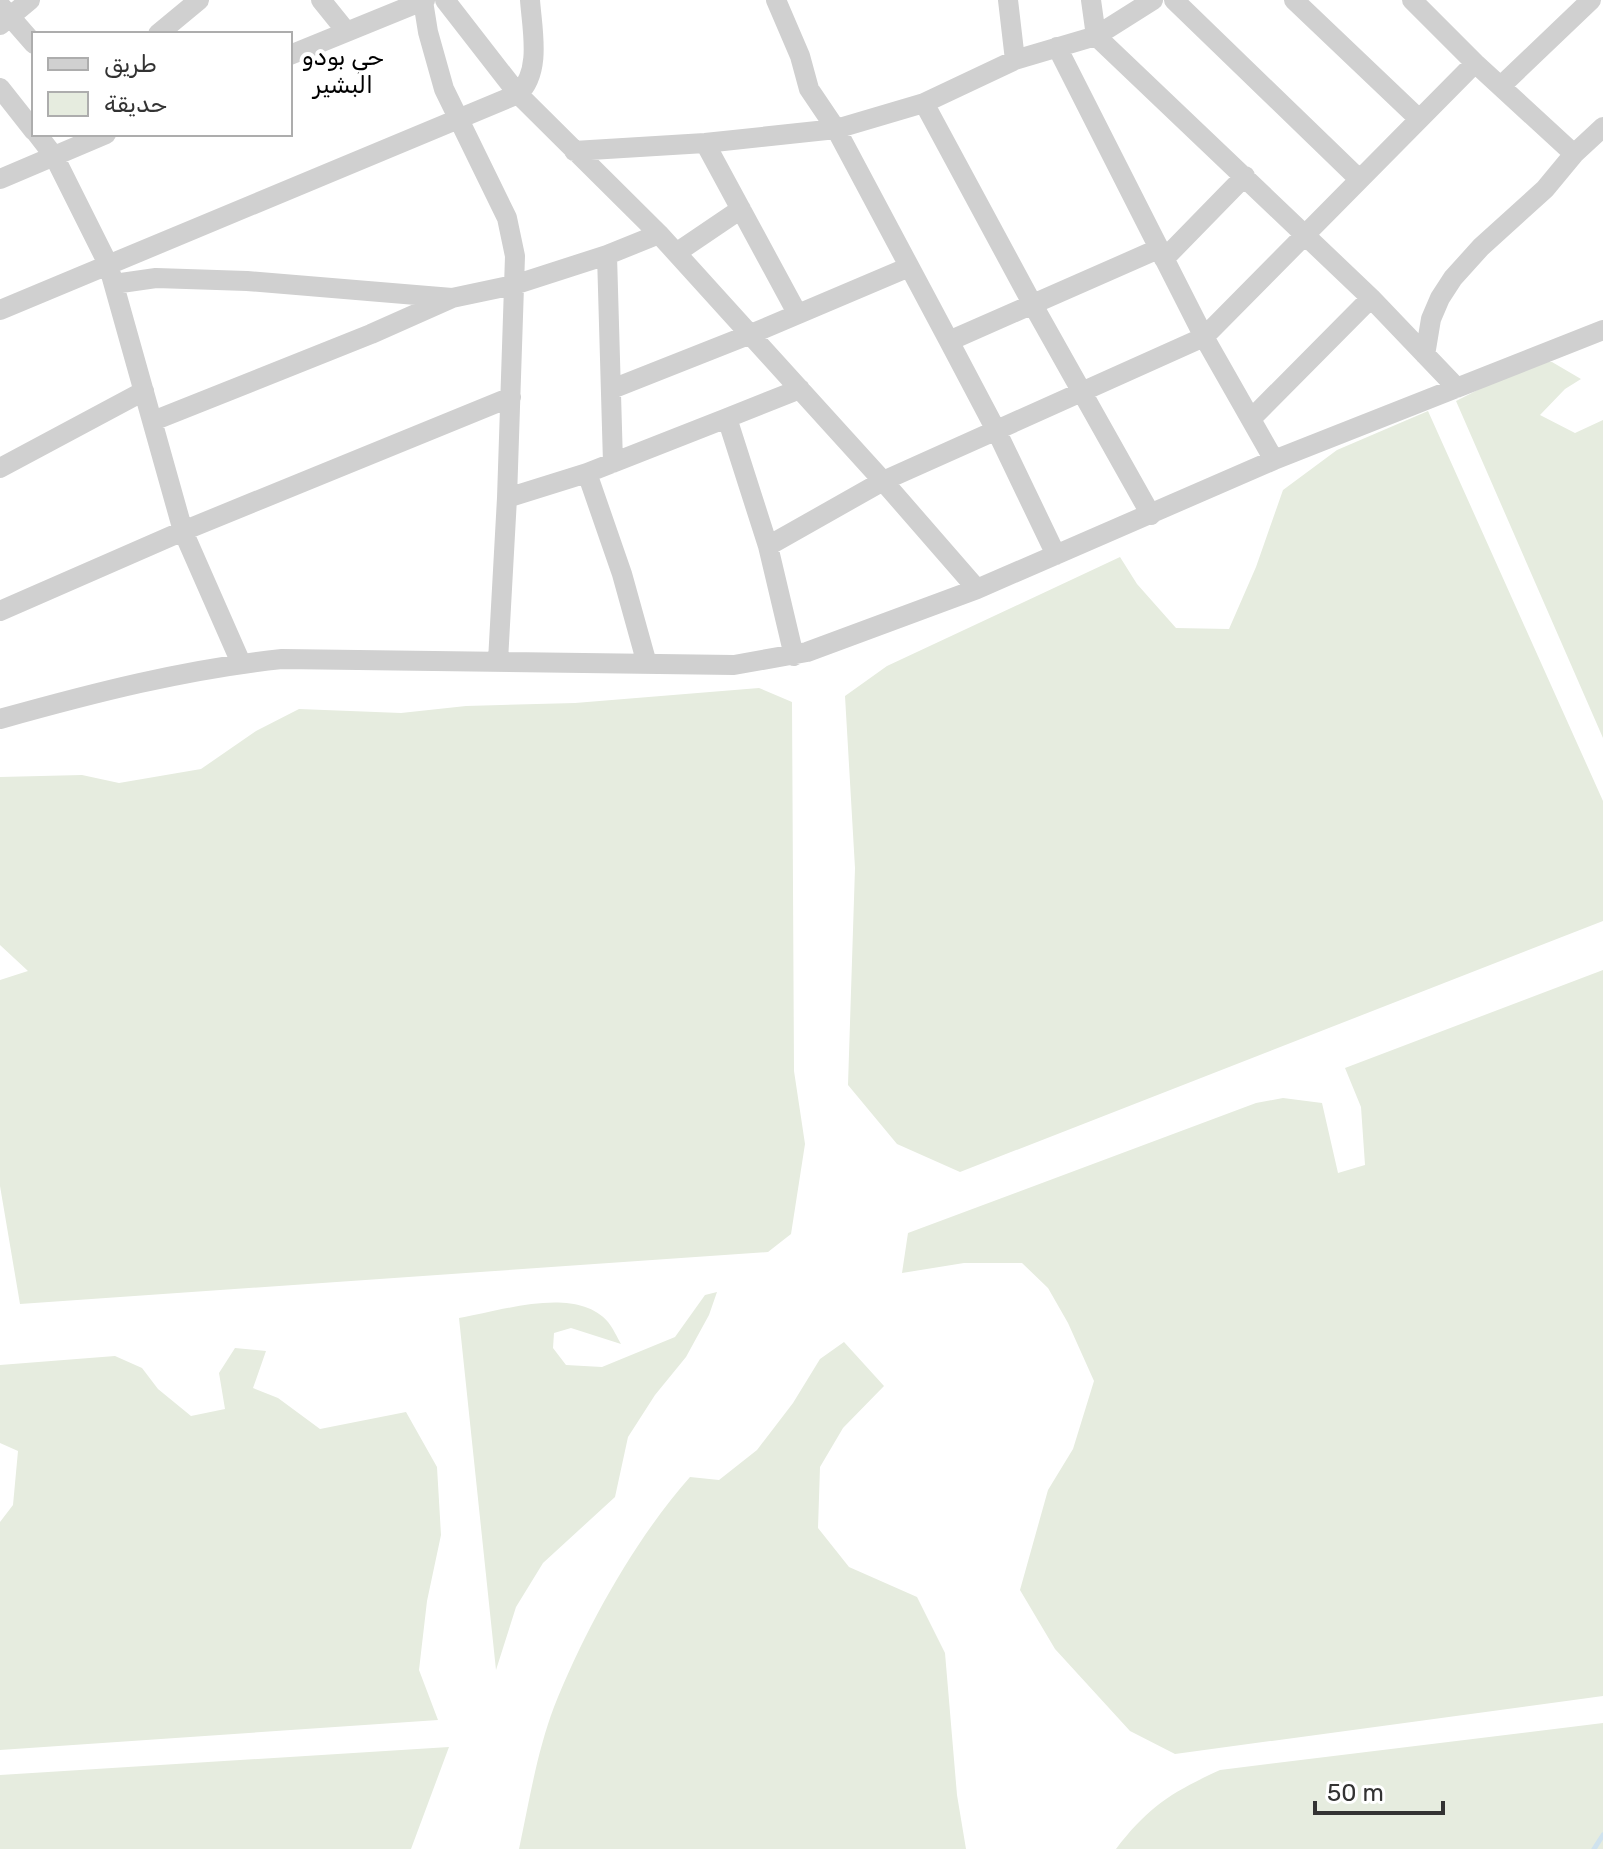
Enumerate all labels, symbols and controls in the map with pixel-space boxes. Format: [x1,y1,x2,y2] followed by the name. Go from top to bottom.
[32,32,292,136] legend
[302,43,384,99] district label: حي بودو البشير
[104,50,157,78] text: طريق
[104,90,167,118] text: حديقة
[1315,1765,1443,1815] scale bar
[1327,1779,1384,1807] text: 50 m

